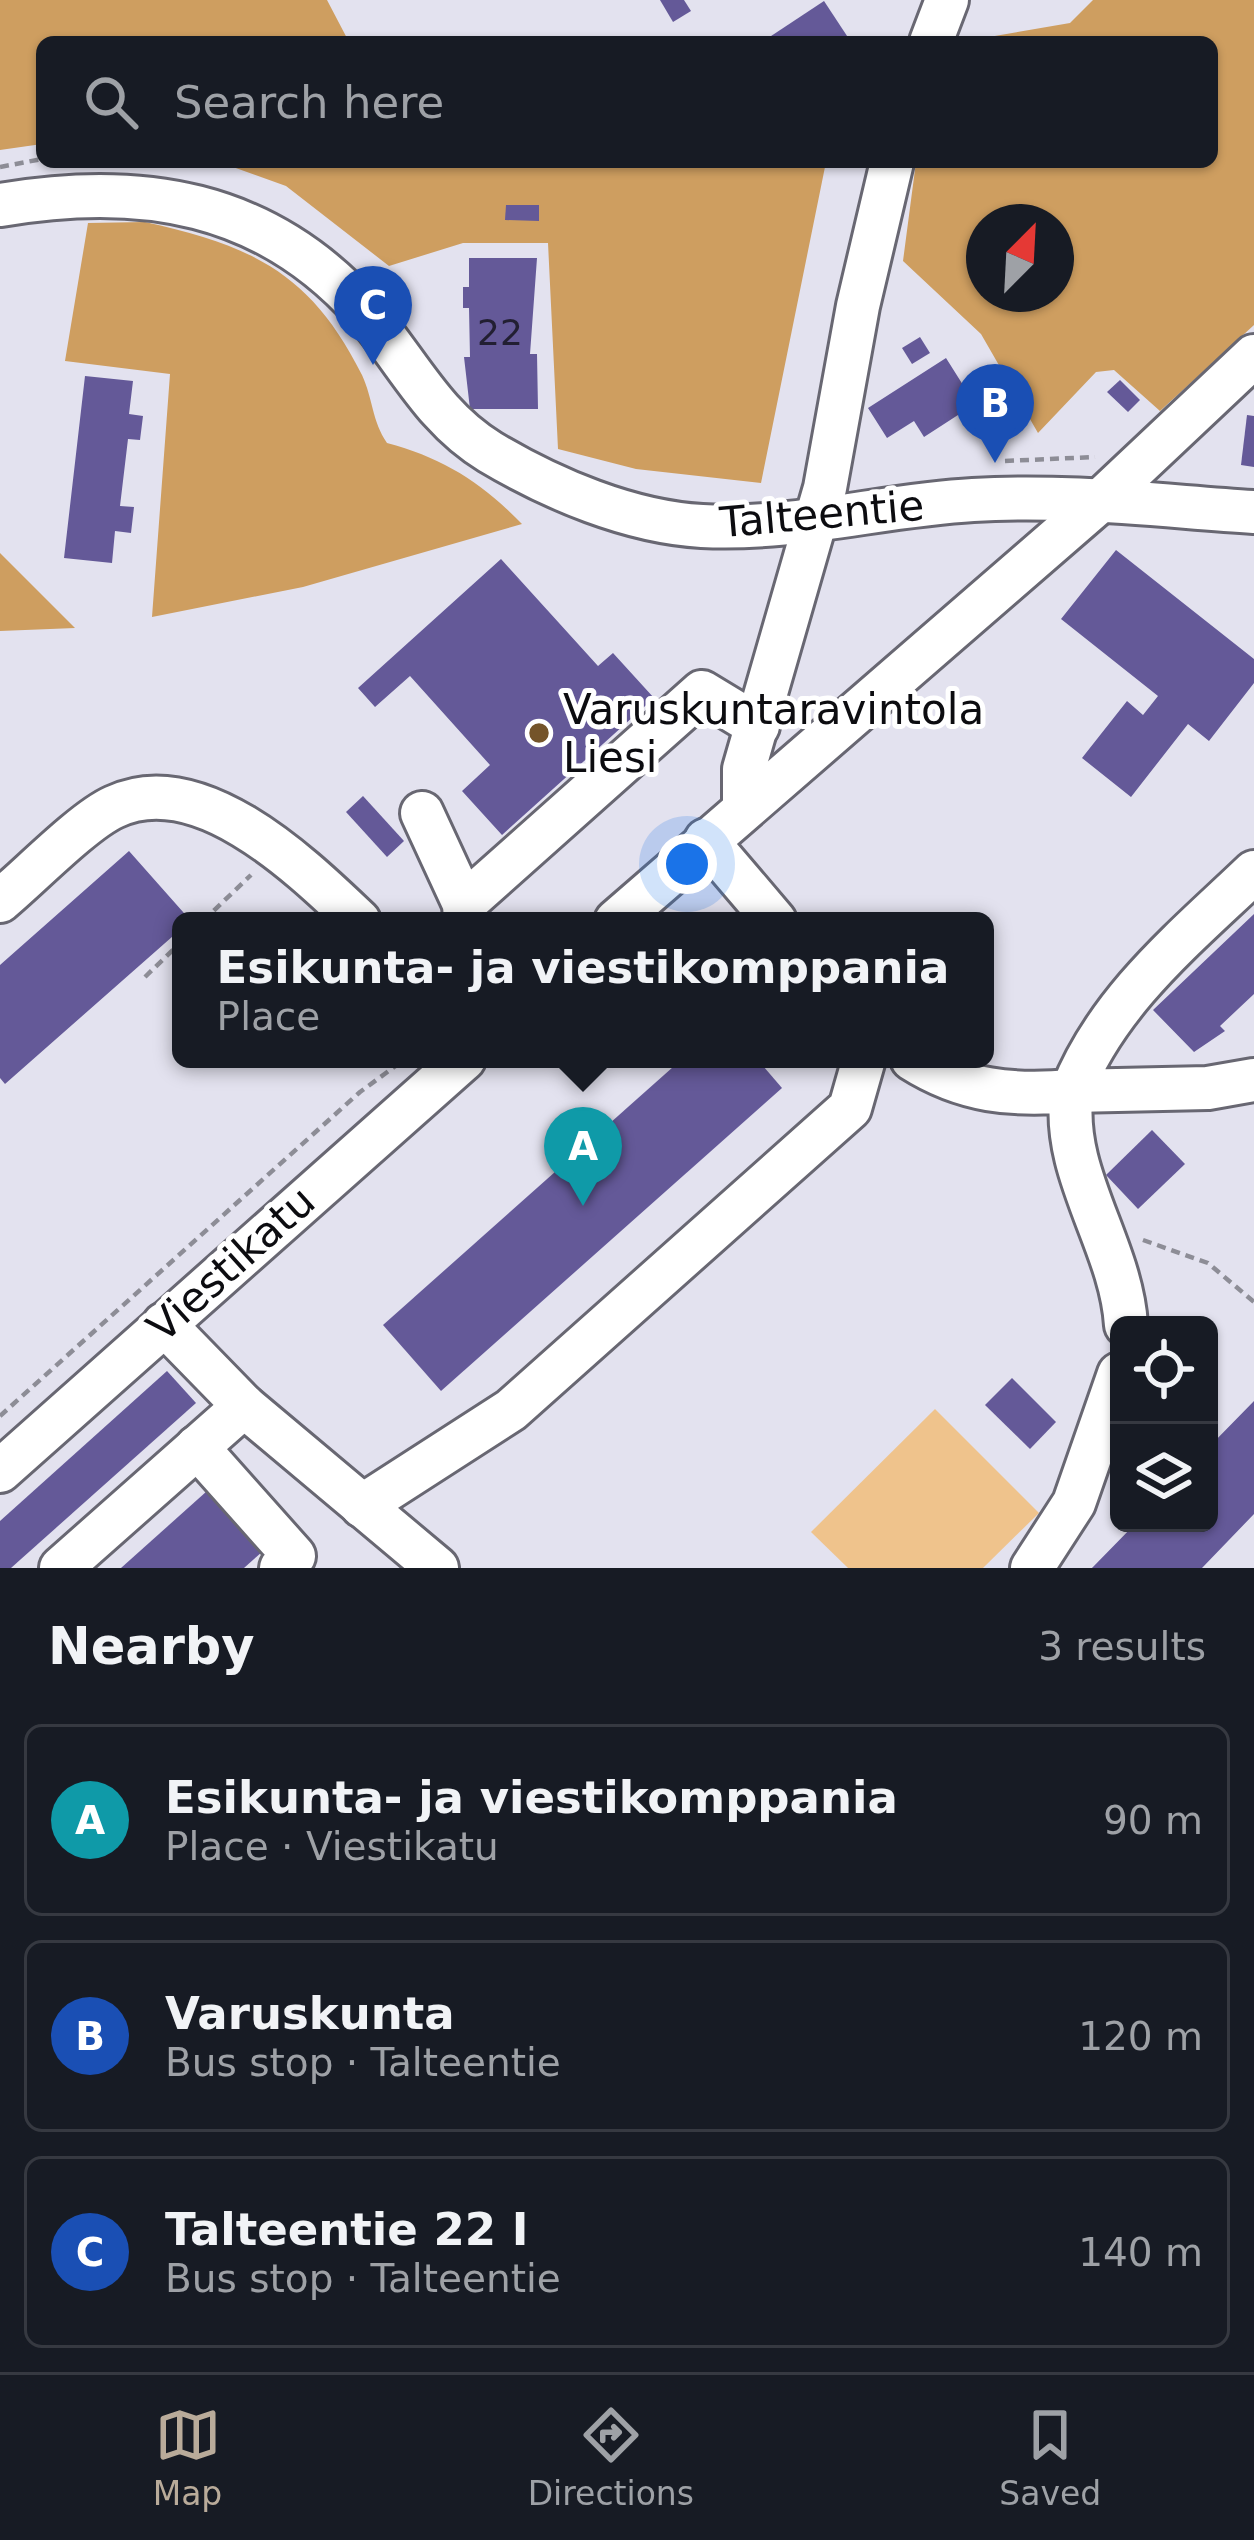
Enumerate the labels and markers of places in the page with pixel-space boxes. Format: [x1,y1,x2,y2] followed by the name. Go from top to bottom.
[334,266,412,365] pin: C
[956,364,1034,463] pin: B
[563,685,984,782] place label: Varuskuntaravintola Liesi
[526,720,552,746] marker: Varuskuntaravintola Liesi
[544,1107,622,1206] pin: A

